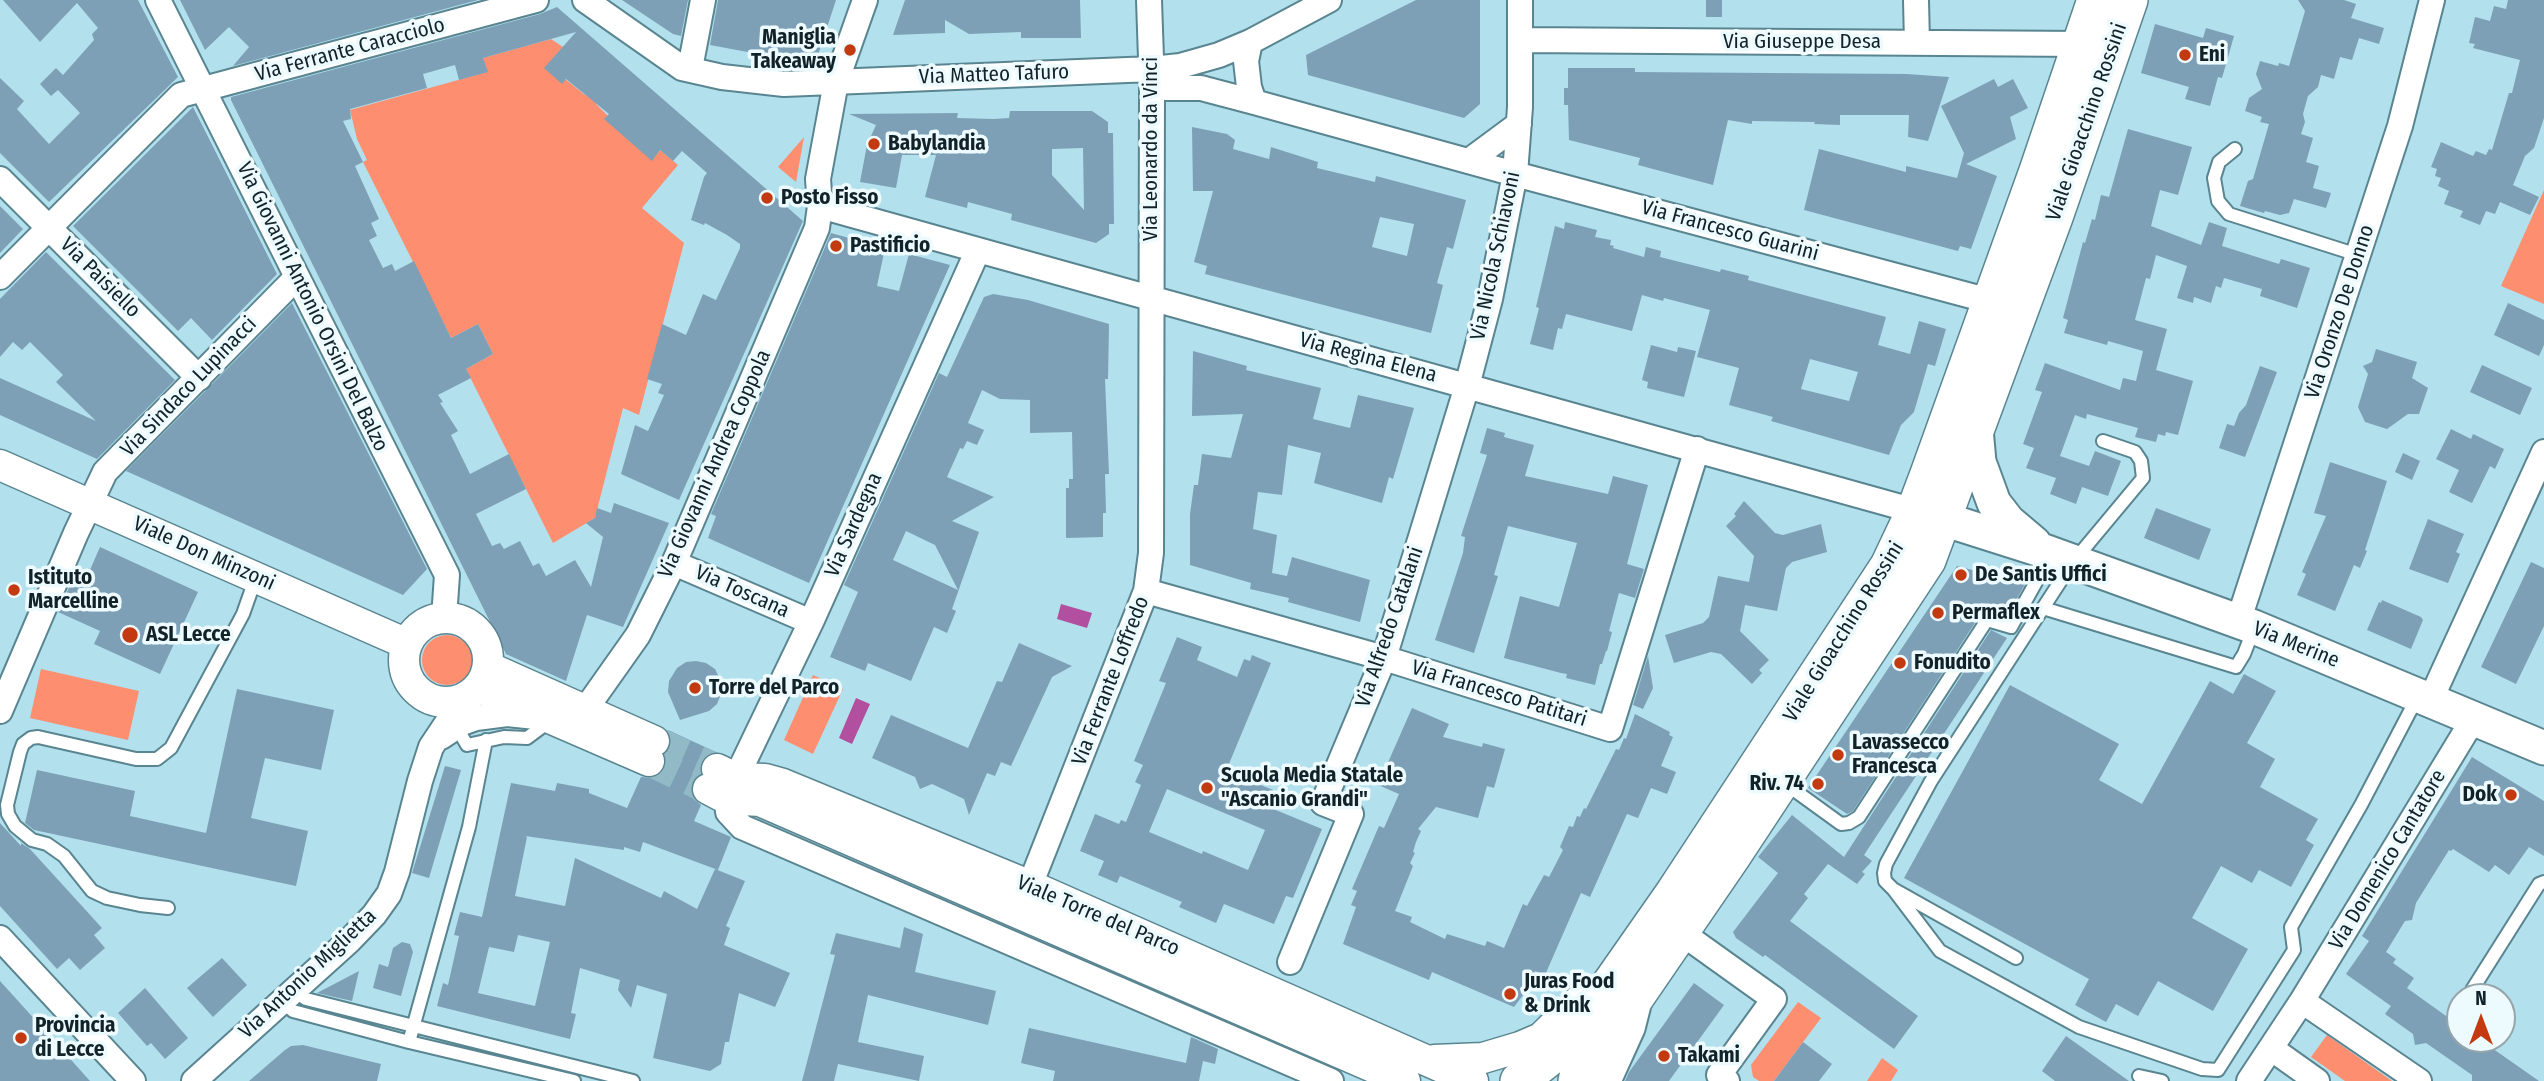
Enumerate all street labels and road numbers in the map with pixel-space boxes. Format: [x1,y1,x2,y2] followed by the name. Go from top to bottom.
[252,13,448,87] street label: Via Ferrante Caracciolo
[2041,20,2133,224] street label: Viale Gioacchino Rossini
[1723,29,1881,55] street label: Via Giuseppe Desa
[1138,57,1164,241] street label: Via Leonardo da Vinci
[918,60,1070,90] street label: Via Matteo Tafuro
[231,158,393,456] street label: Via Giovanni Antonio Orsini Del Balzo
[1466,169,1526,343] street label: Via Nicola Schiavoni
[1639,195,1821,267] street label: Via Francesco Guarini
[2300,222,2380,402] street label: Via Oronzo De Donno
[55,233,145,323] street label: Via Paisiello
[116,312,262,462] street label: Via Sindaco Lupinacci
[1297,328,1439,388] street label: Via Regina Elena
[653,346,777,582] street label: Via Giovanni Andrea Coppola
[820,469,888,581] street label: Via Sardegna
[129,511,279,597] street label: Viale Don Minzoni
[1778,537,1910,727] street label: Viale Gioacchino Rossini
[1351,543,1429,711] street label: Via Alfredo Catalani
[691,560,793,624] street label: Via Toscana
[1067,593,1155,769] street label: Via Ferrante Loffredo
[2249,616,2343,674] street label: Via Merine
[1408,655,1590,733] street label: Via Francesco Patitari
[2324,765,2452,955] street label: Via Domenico Cantatore
[1013,870,1183,962] street label: Viale Torre del Parco
[234,904,382,1044] street label: Via Antonio Miglietta

